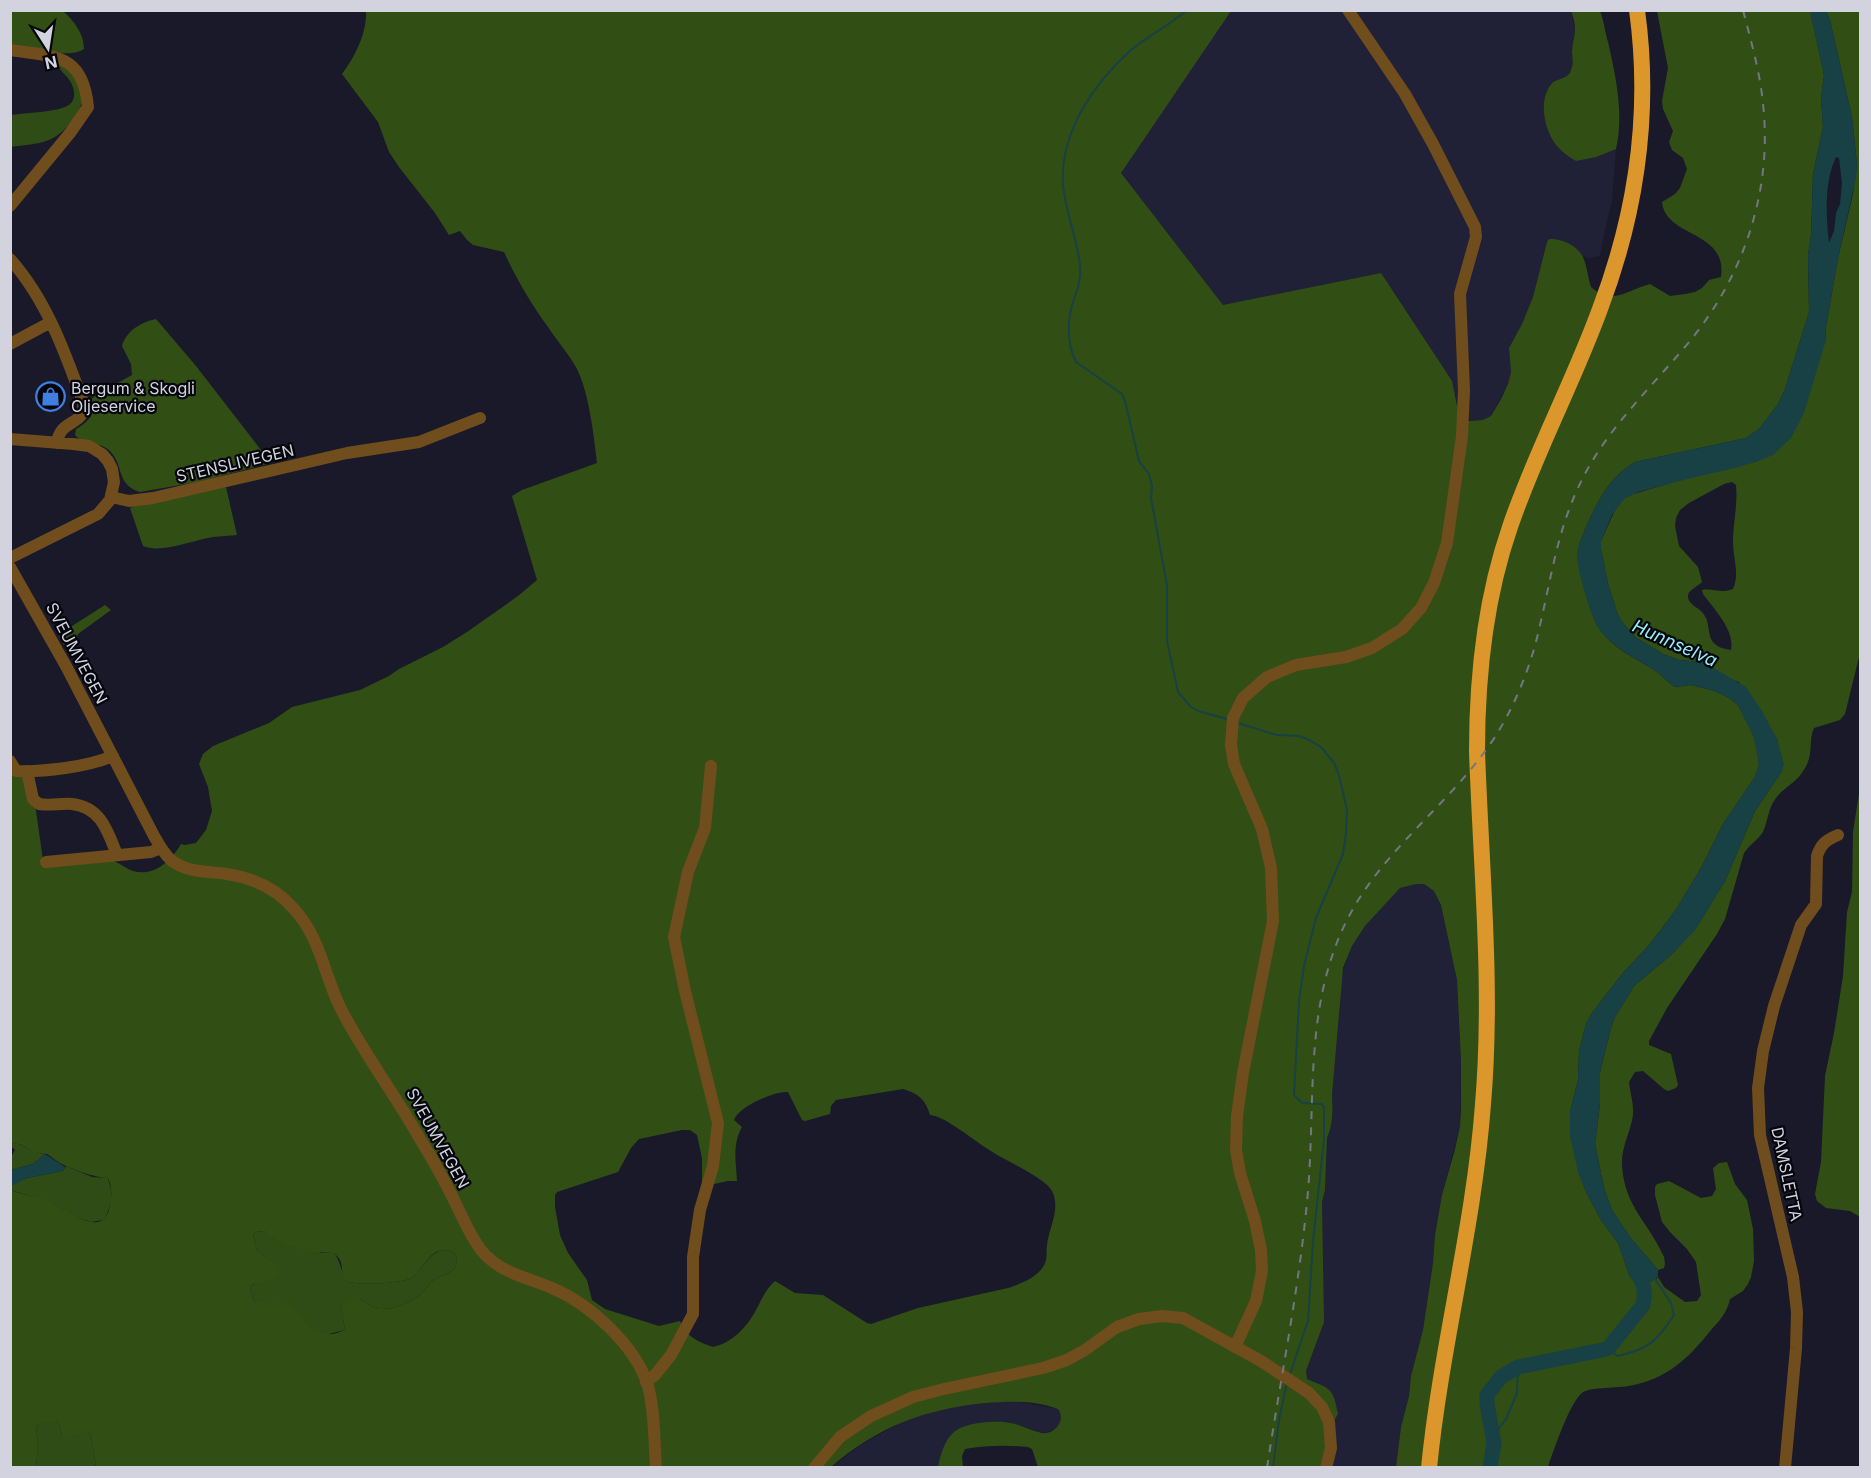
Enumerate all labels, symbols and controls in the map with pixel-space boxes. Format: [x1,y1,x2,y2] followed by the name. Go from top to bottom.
[18,18,78,78] north arrow
[43,52,59,74] text: N
[71,378,195,416] place label: Bergum & Skogli Oljeservice
[34,381,66,413] shop icon: Bergum & Skogli Oljeservice
[174,440,296,486] street label: STENSLIVEGEN
[42,599,112,707] street label: SVEUMVEGEN
[1629,615,1721,671] water label: Hunnselva
[402,1084,474,1192] street label: SVEUMVEGEN
[1767,1125,1807,1223] street label: DAMSLETTA

